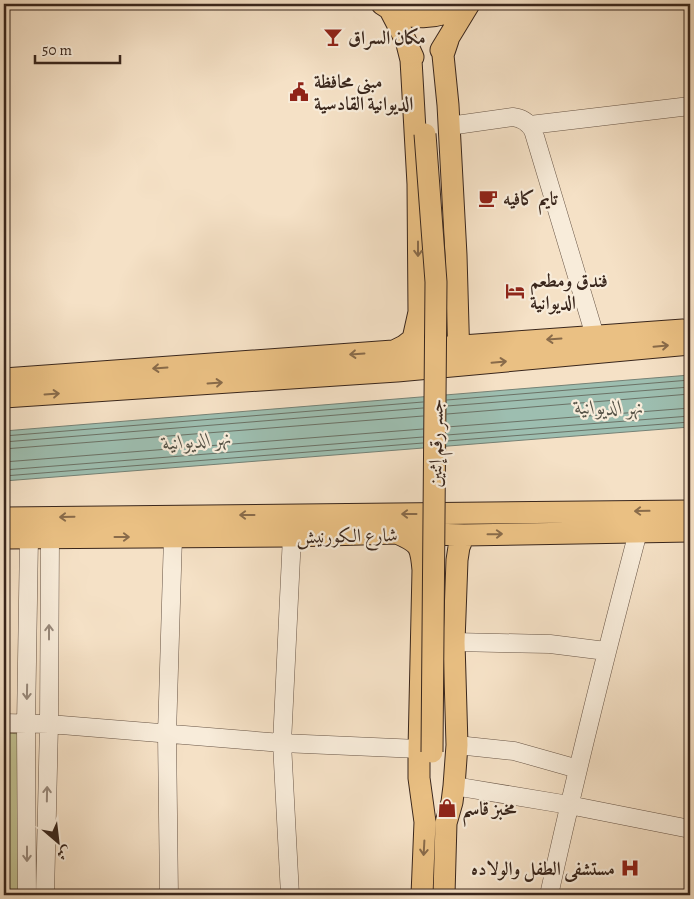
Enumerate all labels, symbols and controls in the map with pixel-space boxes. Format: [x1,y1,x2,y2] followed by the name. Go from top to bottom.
[348,25,426,51] place label: مكان السراق
[322,26,344,48] bar icon: مكان السراق
[35,32,120,64] scale bar
[42,40,72,60] text: 50 m
[314,69,413,117] place label: مبنى محافظة الديوانية القادسية
[288,81,310,103] public building icon: مبنى محافظة الديوانية القادسية
[503,186,558,215] place label: تايم كافيه
[477,187,499,209] cafe icon: تايم كافيه
[414,241,423,257] one-way arrow
[530,268,608,316] place label: فندق ومطعم الديوانية
[504,280,526,302] hotel icon: فندق ومطعم الديوانية
[547,335,563,344] one-way arrow
[652,342,668,351] one-way arrow
[350,349,366,359] one-way arrow
[490,357,506,367] one-way arrow
[153,364,169,373] one-way arrow
[206,378,222,387] one-way arrow
[44,389,60,398] one-way arrow
[572,394,644,421] water label: نهر الديوانية
[422,399,455,488] street label: جسر رقم إثنين
[159,424,233,457] water label: نهر الديوانية
[634,506,650,516] one-way arrow
[401,509,418,519] one-way arrow
[239,510,255,520] one-way arrow
[59,512,75,522] one-way arrow
[296,522,398,552] street label: شارع الكورنيش
[487,530,503,539] one-way arrow
[114,532,130,542] one-way arrow
[44,624,54,640] one-way arrow
[22,684,32,700] one-way arrow
[43,786,52,802] one-way arrow
[462,796,517,827] place label: مخبز قاسم
[436,797,458,819] shop icon: مخبز قاسم
[32,816,82,866] north arrow
[420,840,429,856] one-way arrow
[53,841,74,865] text: ش
[22,846,32,862] one-way arrow
[471,856,615,883] place label: مستشفى الطفل والولاده
[619,857,641,879] hospital icon: مستشفى الطفل والولاده

